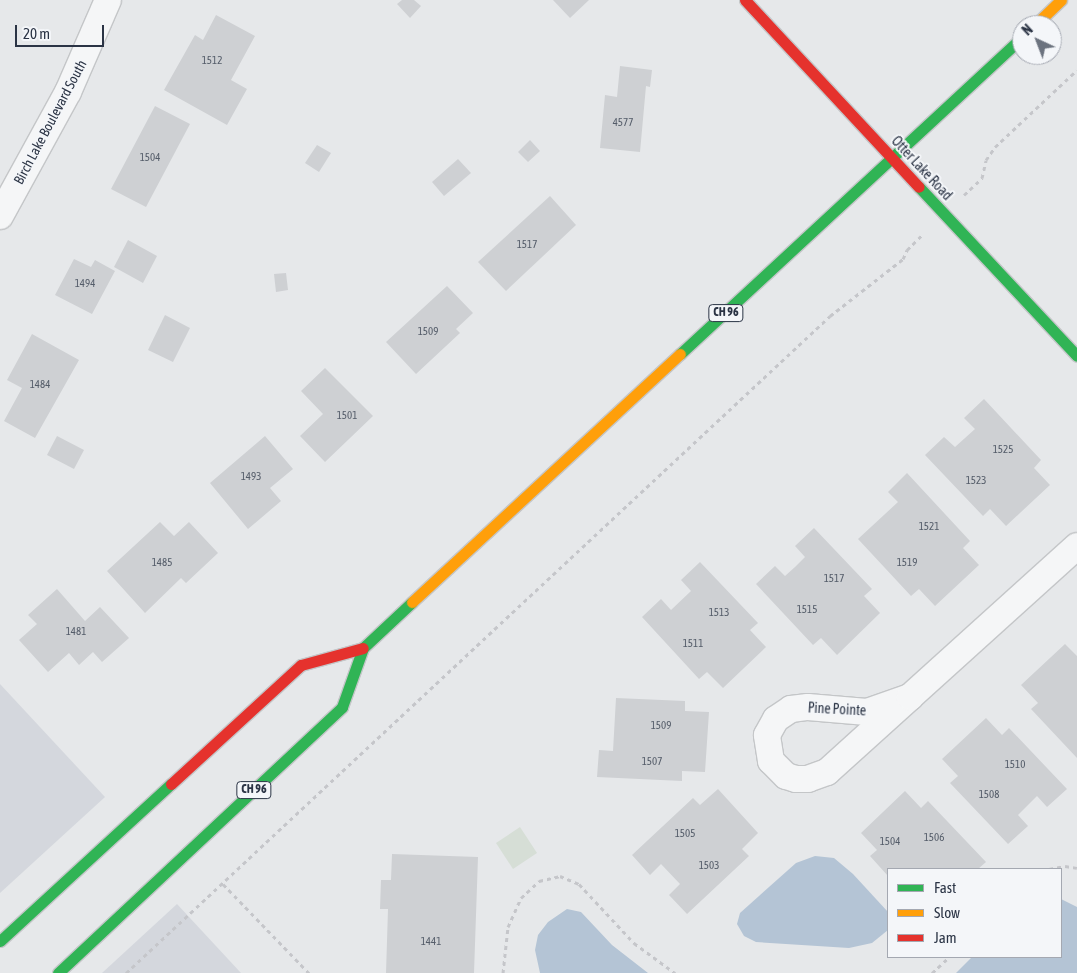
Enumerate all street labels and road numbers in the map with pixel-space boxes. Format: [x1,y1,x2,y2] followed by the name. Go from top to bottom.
[10,57,90,187] street label: Birch Lake Boulevard South
[888,133,956,203] street label: Otter Lake Road
[707,304,745,322] road number: CH 96
[807,699,867,719] street label: Pine Pointe
[235,780,273,800] road number: CH 96

